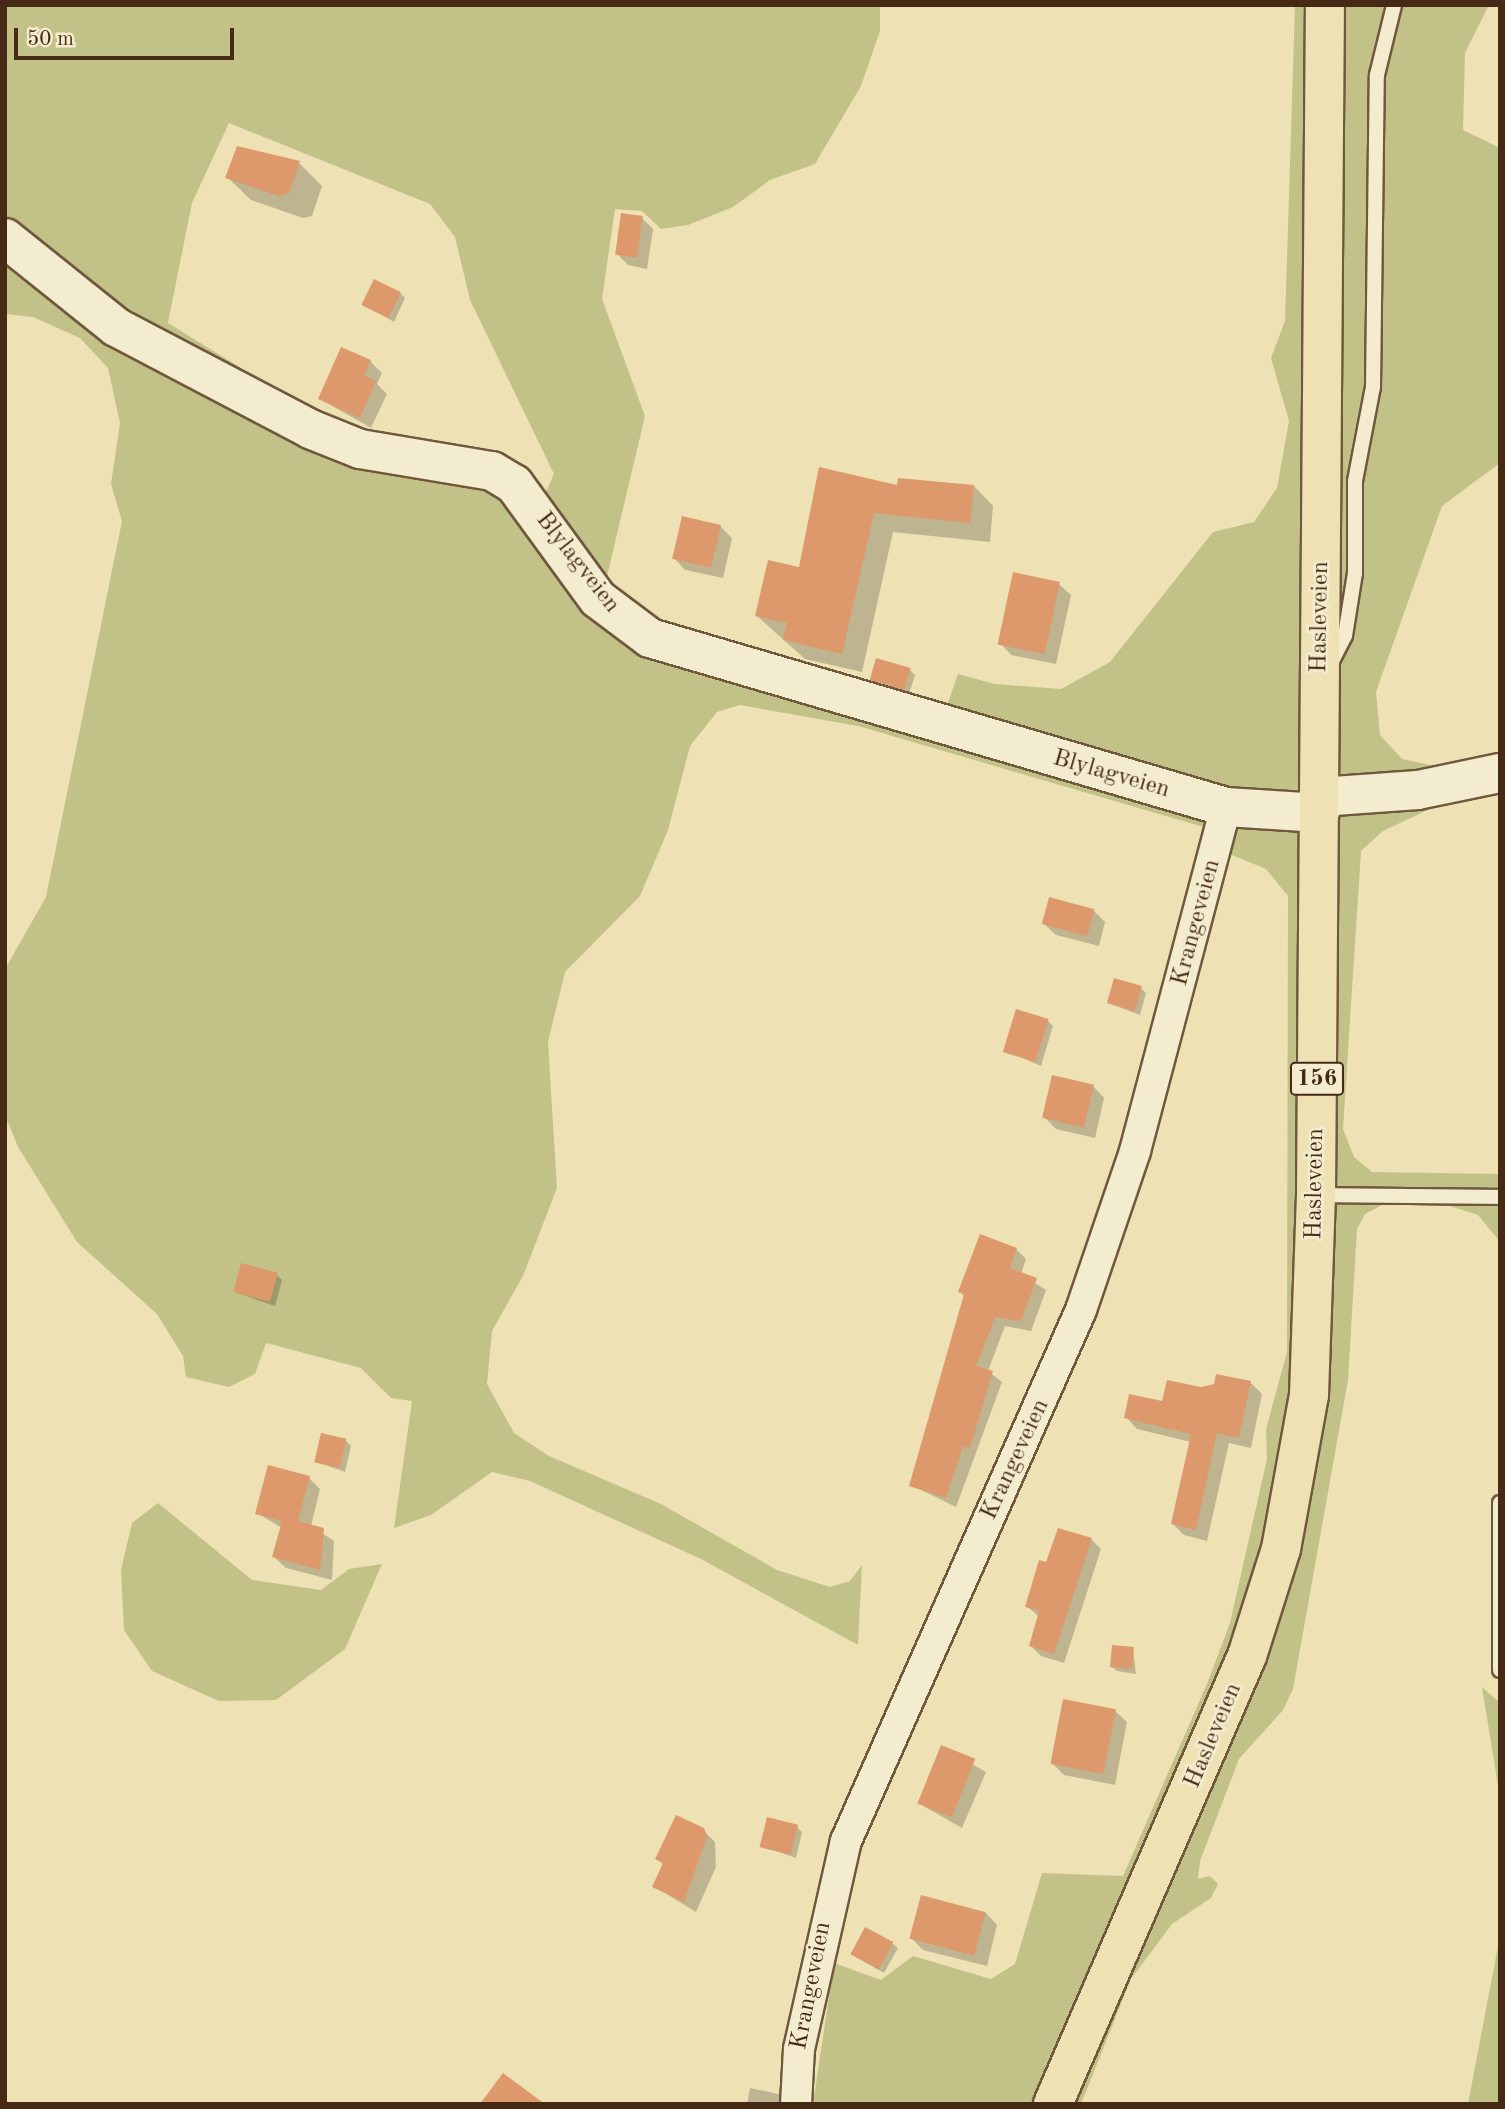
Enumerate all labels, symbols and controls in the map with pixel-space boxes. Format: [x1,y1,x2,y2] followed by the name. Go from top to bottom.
[18,14,238,58] scale bar
[27,29,74,50] text: 50 m
[529,507,625,619] street label: Blylagveien
[1306,561,1336,673] street label: Hasleveien
[1049,745,1173,805] street label: Blylagveien
[1166,857,1228,989] street label: Krangeveien
[1289,1060,1345,1098] road number: 156
[1301,1128,1331,1240] street label: Hasleveien
[976,1395,1056,1525] street label: Krangeveien
[1179,1679,1249,1793] street label: Hasleveien
[785,1920,839,2052] street label: Krangeveien

